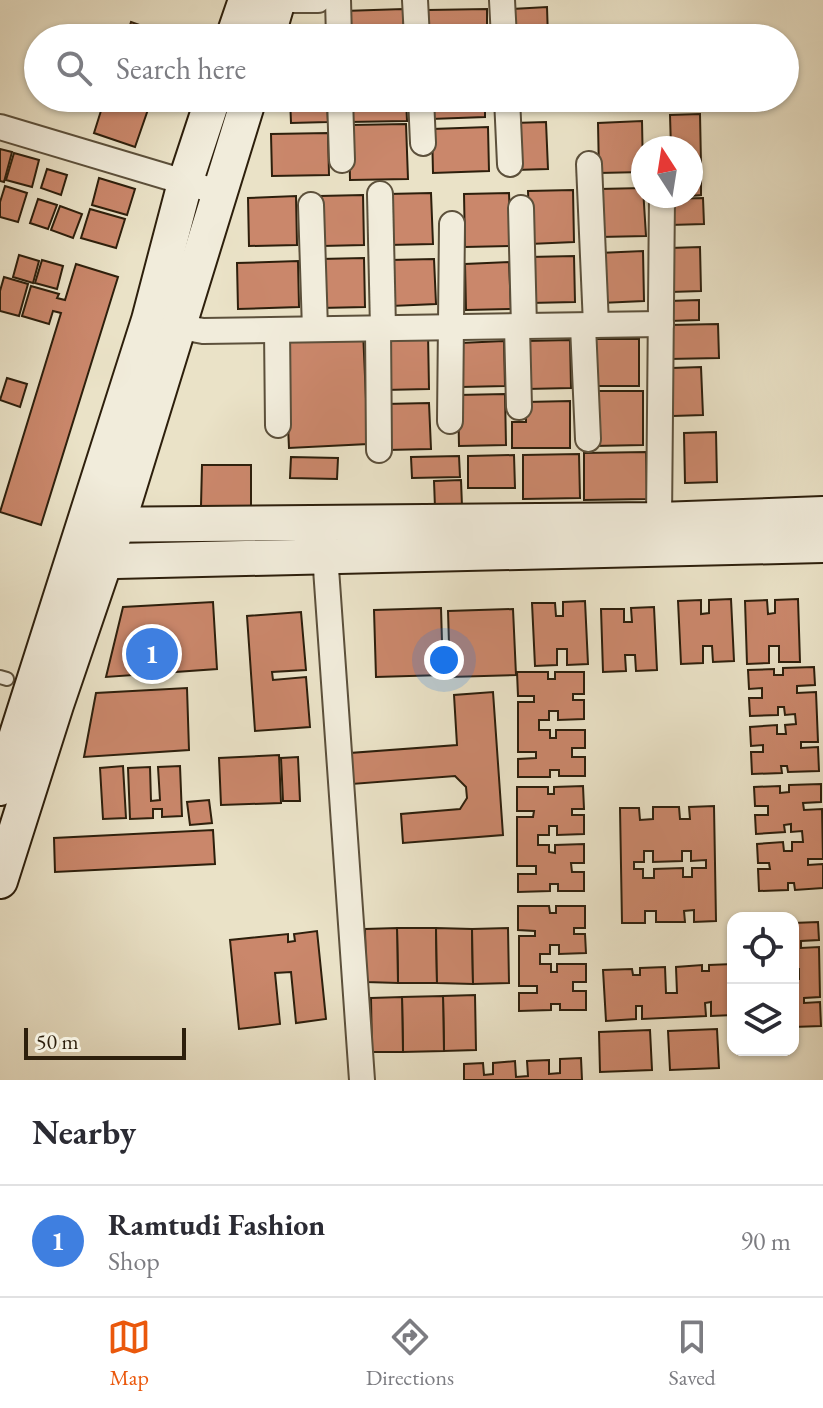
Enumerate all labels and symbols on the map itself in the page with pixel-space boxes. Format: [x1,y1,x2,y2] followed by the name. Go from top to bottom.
[631,136,703,208] north arrow
[126,624,178,684] pin: 1
[424,640,464,680] your location
[24,1024,186,1060] scale bar

